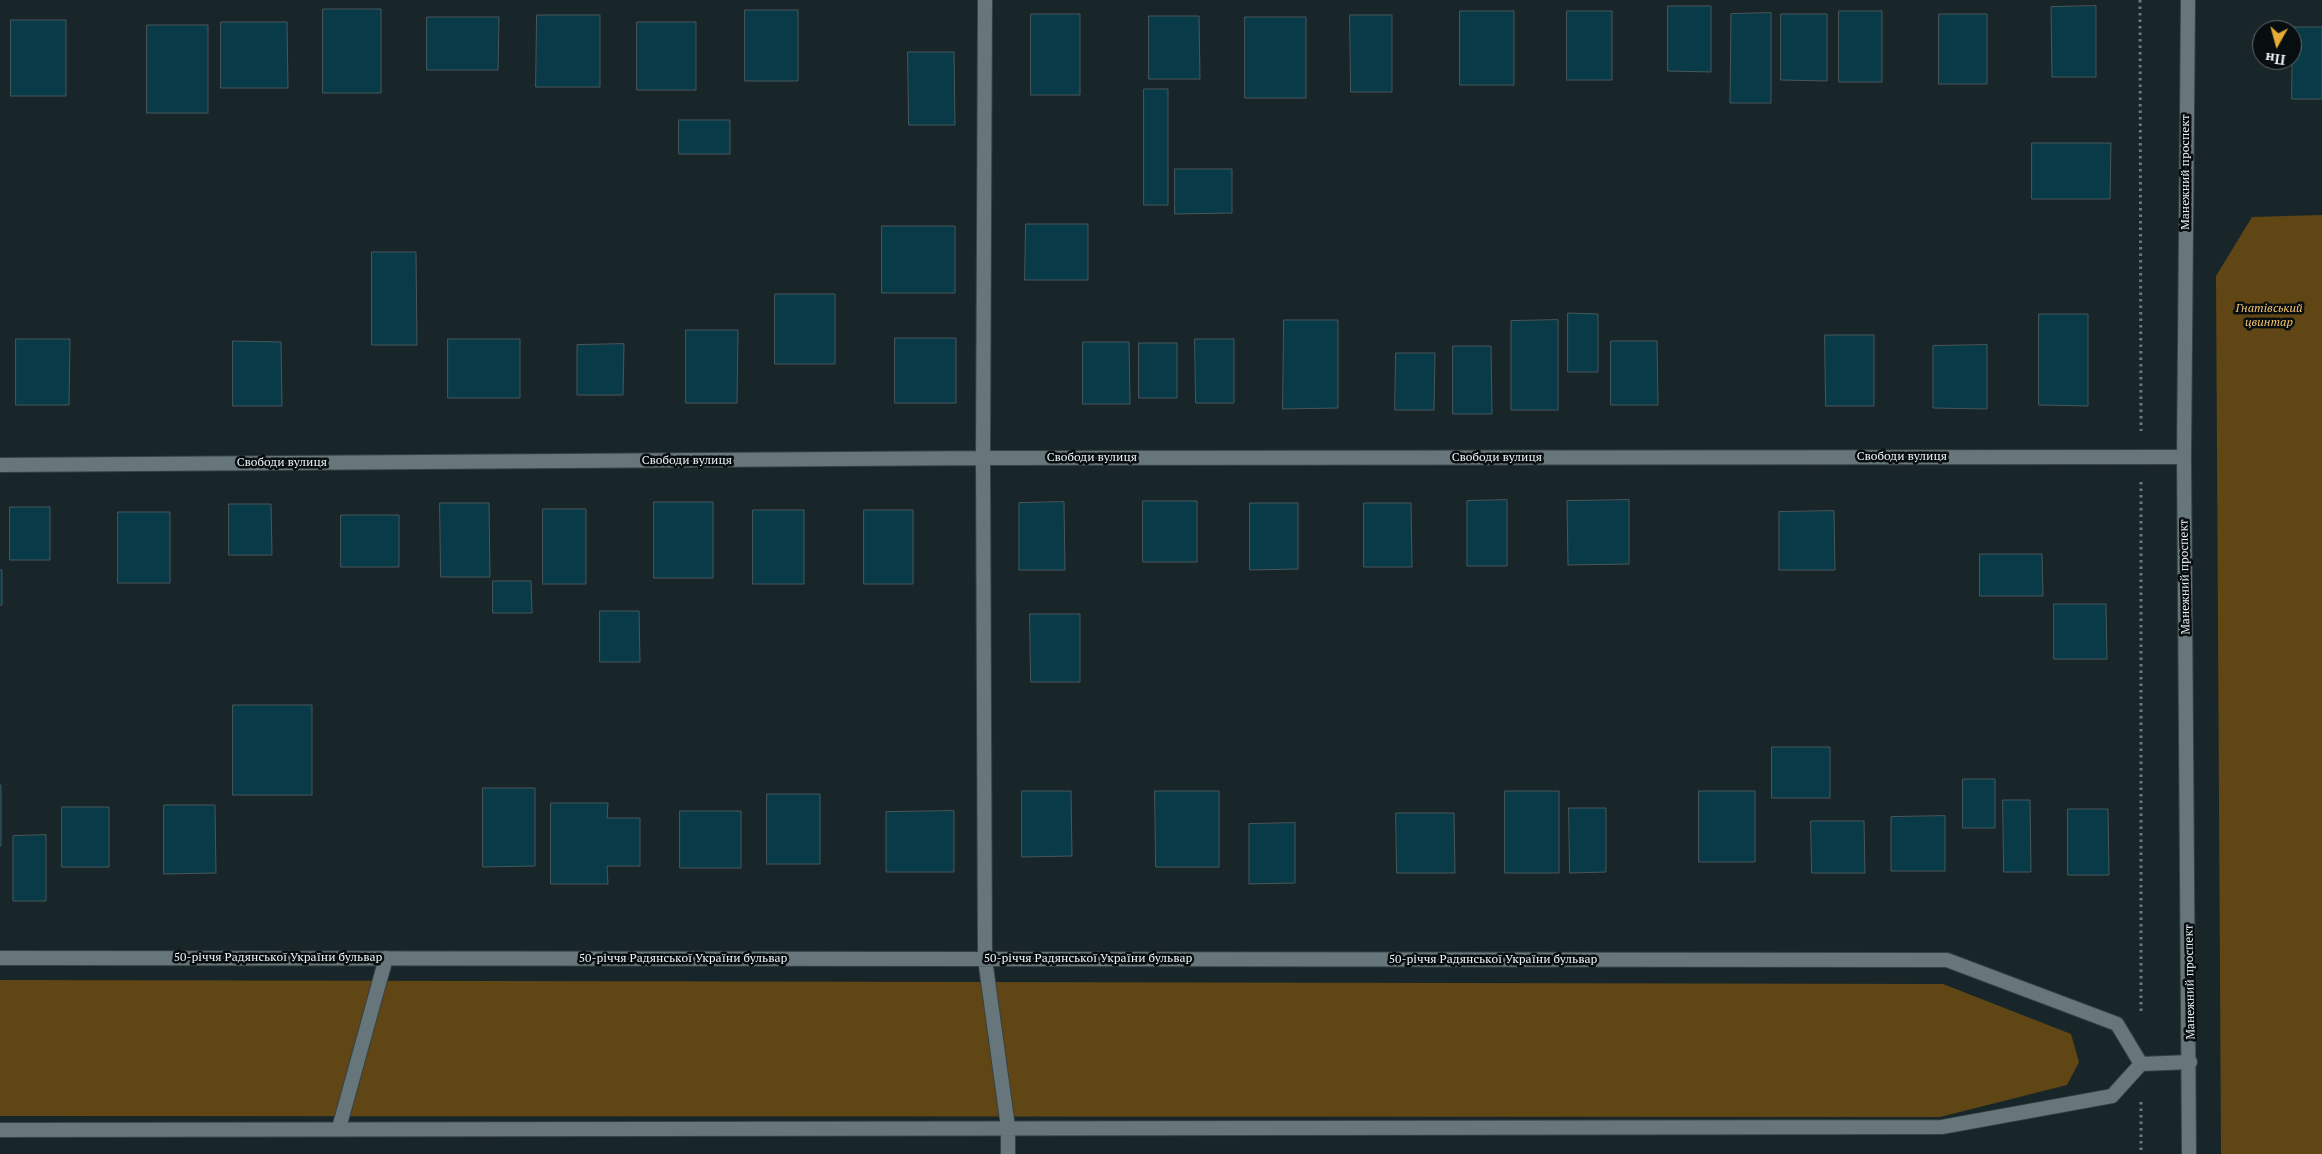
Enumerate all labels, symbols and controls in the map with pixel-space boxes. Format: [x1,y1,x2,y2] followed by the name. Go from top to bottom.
[2252,20,2302,70] north arrow
[2264,49,2286,70] text: Пн
[2179,114,2193,230] street label: Манежний проспект
[2236,302,2302,330] park label: Гнатівський цвинтар
[1857,450,1947,464] street label: Свободи вулиця
[1047,451,1137,465] street label: Свободи вулиця
[1452,451,1542,465] street label: Свободи вулиця
[642,454,732,468] street label: Свободи вулиця
[237,456,327,470] street label: Свободи вулиця
[2177,519,2193,635] street label: Манежний проспект
[2182,924,2198,1040] street label: Манежний проспект
[174,951,382,965] street label: 50-річчя Радянської України бульвар
[579,952,787,966] street label: 50-річчя Радянської України бульвар
[984,952,1192,966] street label: 50-річчя Радянської України бульвар
[1389,953,1597,967] street label: 50-річчя Радянської України бульвар

